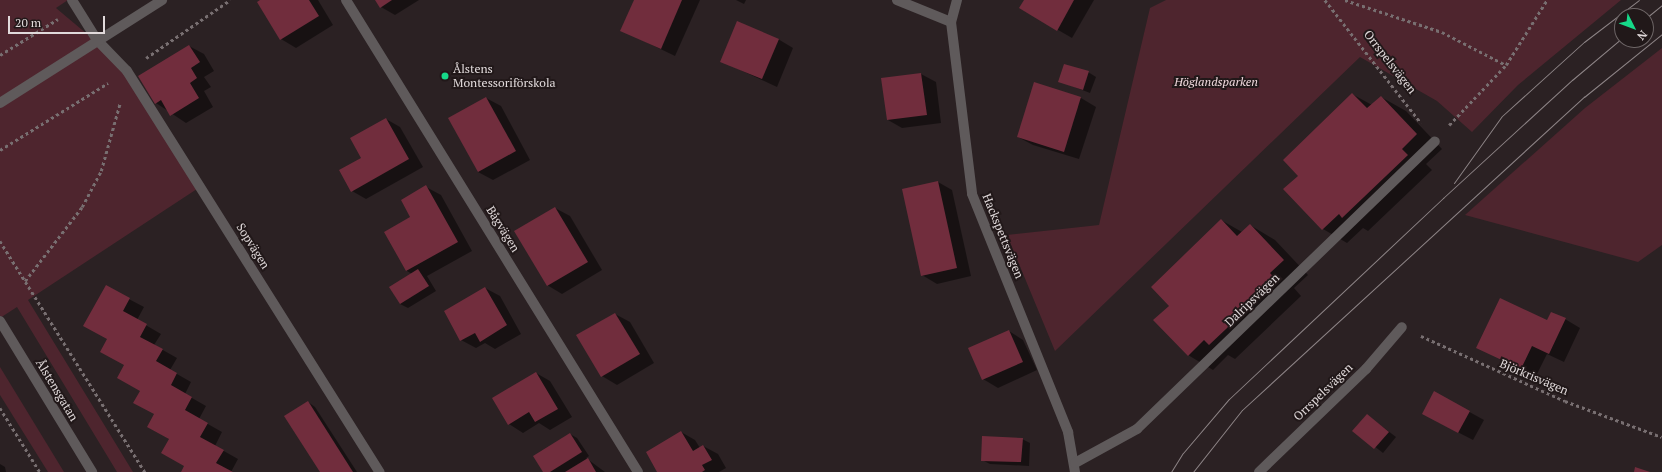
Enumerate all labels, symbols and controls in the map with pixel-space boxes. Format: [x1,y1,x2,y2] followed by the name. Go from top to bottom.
[10,8,107,34] scale bar
[1614,8,1654,48] north arrow
[15,15,41,30] text: 20 m
[1361,27,1419,97] street label: Orrspelsvägen
[1634,28,1650,43] text: N
[453,62,556,90] place label: Ålstens Montessoriförskola
[440,71,450,81] marker: Ålstens Montessoriförskola
[1174,75,1258,89] park label: Höglandsparken
[979,191,1027,281] street label: Hackspettsvägen
[483,203,523,255] street label: Bågvägen
[233,220,273,272] street label: Sopvägen
[1222,271,1282,329] street label: Dalripsvägen
[33,356,81,424] street label: Ålstensgatan
[1497,356,1571,398] street label: Björkrisvägen
[1290,360,1356,424] street label: Orrspelsvägen

